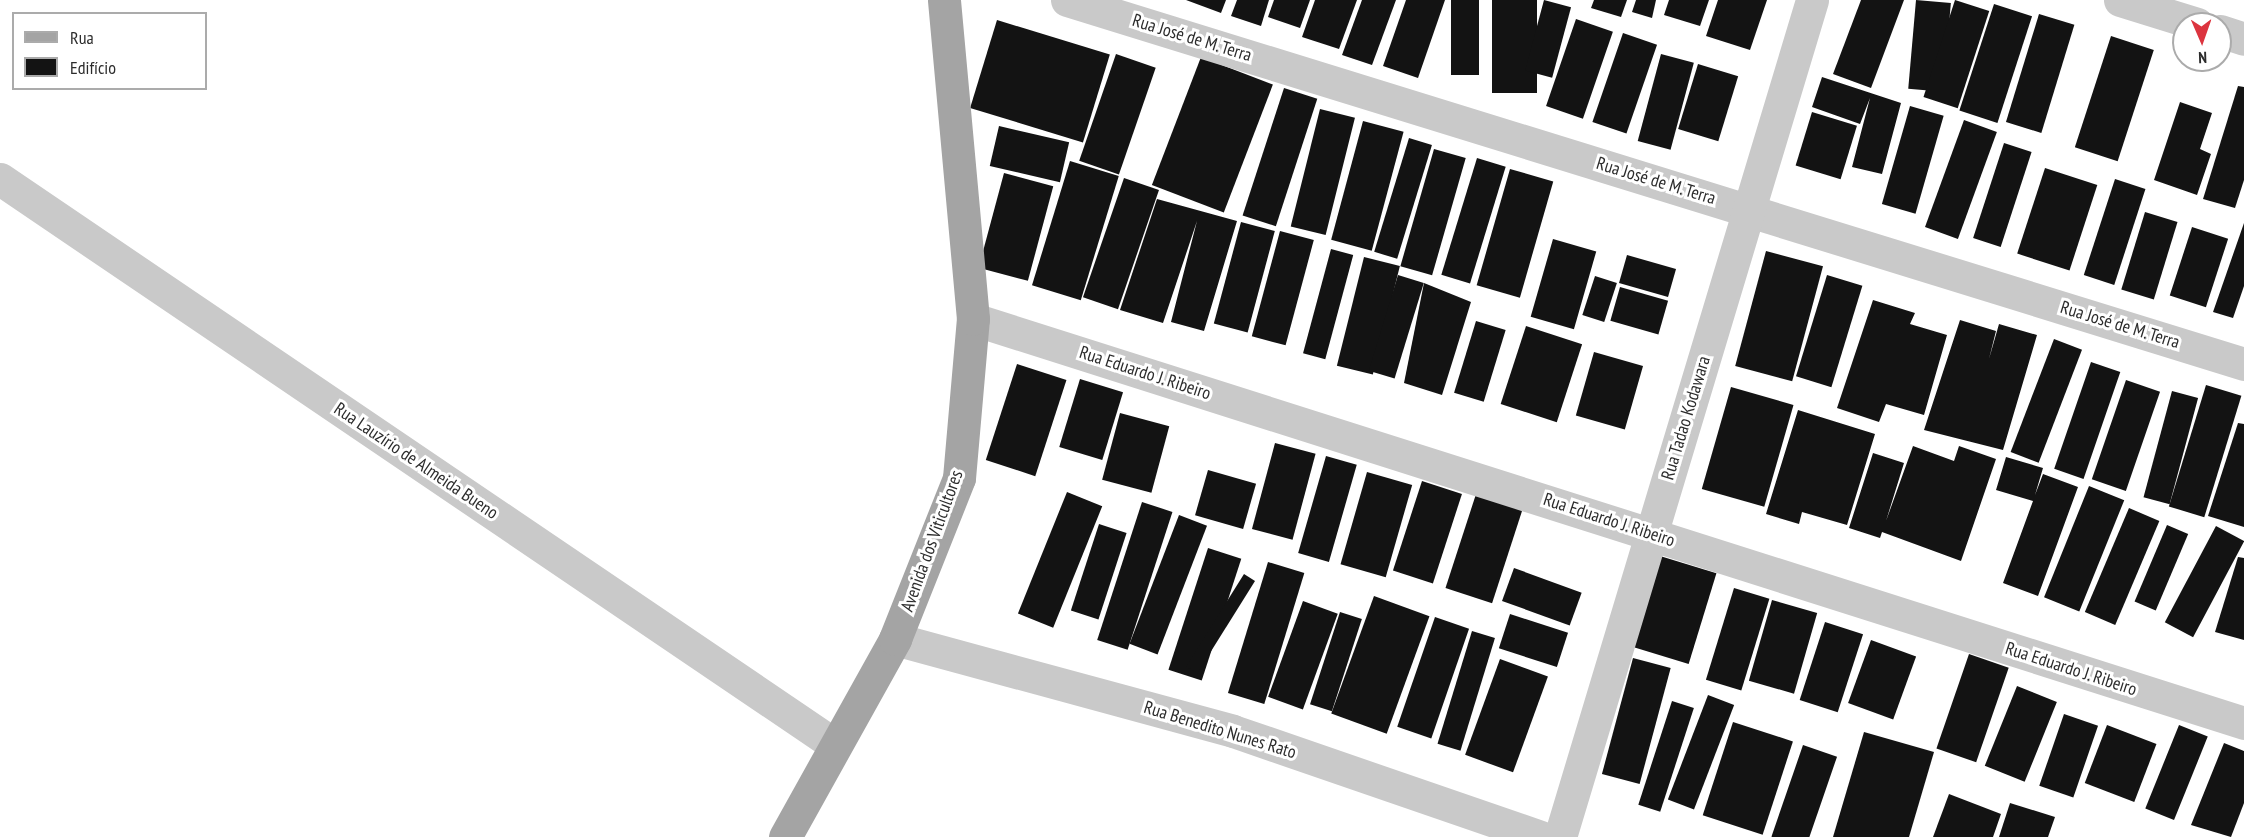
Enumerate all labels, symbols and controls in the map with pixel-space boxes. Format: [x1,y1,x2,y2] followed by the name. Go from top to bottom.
[1129,9,1255,67] street label: Rua José de M. Terra
[12,12,207,90] legend
[2172,12,2232,72] north arrow
[70,26,94,49] text: Rua
[2198,48,2207,68] text: N
[70,56,116,79] text: Edifício
[1593,152,1719,210] street label: Rua José de M. Terra
[2057,296,2183,354] street label: Rua José de M. Terra
[1076,341,1214,405] street label: Rua Eduardo J. Ribeiro
[1657,353,1715,483] street label: Rua Tadao Kodawara
[330,398,502,524] street label: Rua Lauzírio de Almeida Bueno
[896,467,968,615] street label: Avenida dos Viticultores
[1540,488,1678,552] street label: Rua Eduardo J. Ribeiro
[2002,637,2140,701] street label: Rua Eduardo J. Ribeiro
[1141,697,1299,763] street label: Rua Benedito Nunes Rato

